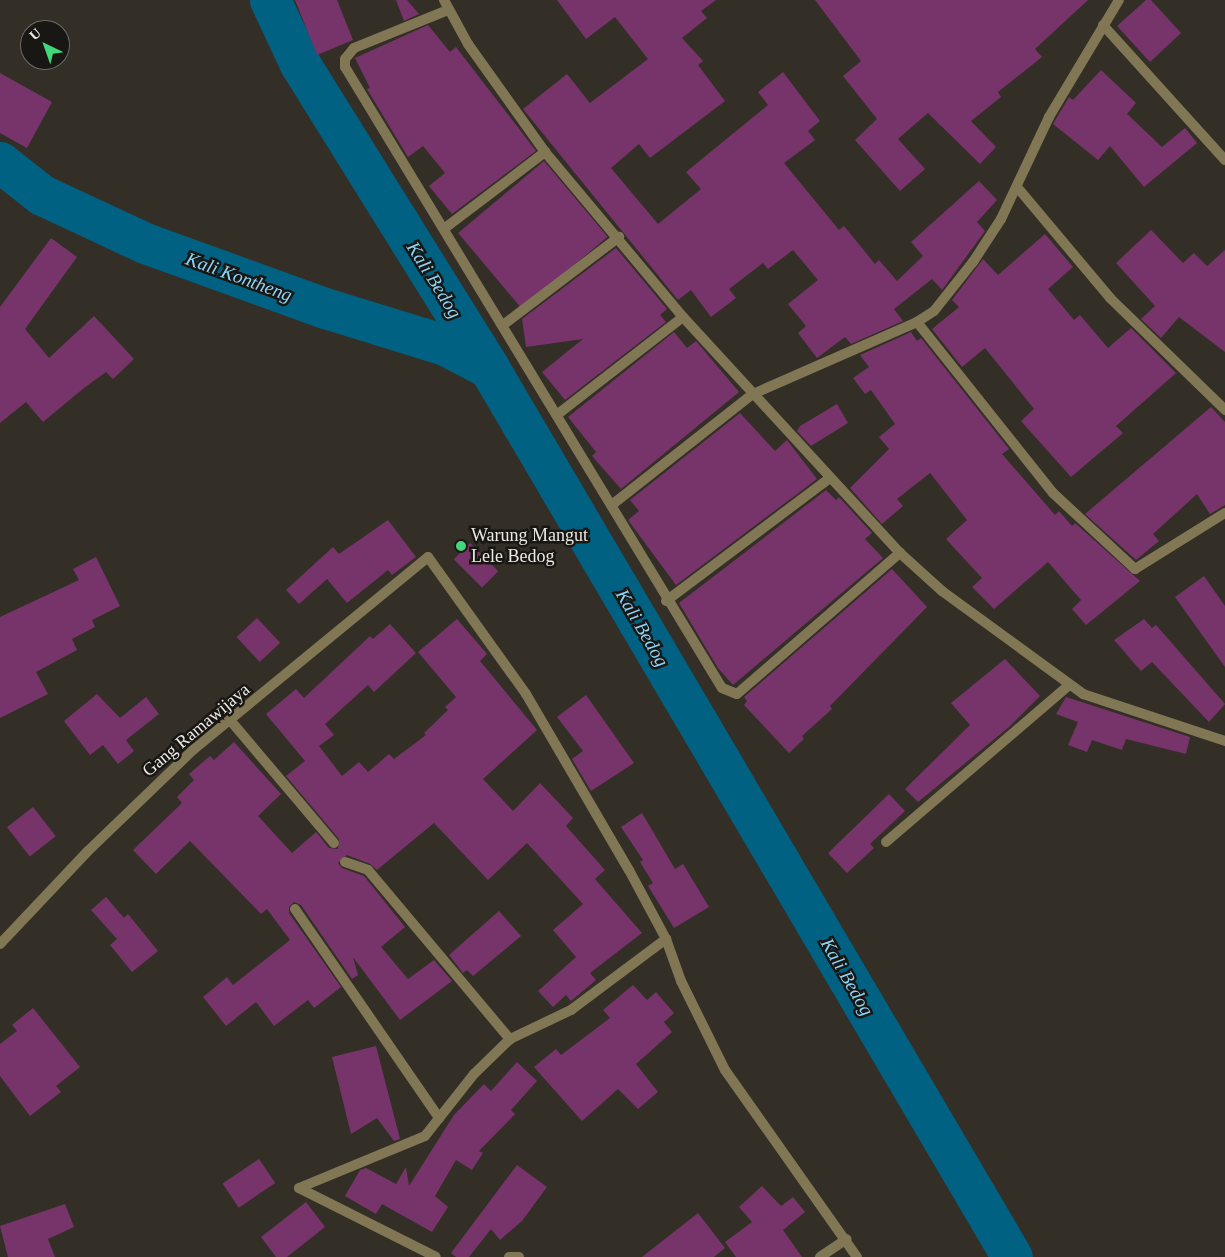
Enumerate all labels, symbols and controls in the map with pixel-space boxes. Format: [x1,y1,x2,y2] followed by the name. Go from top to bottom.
[20,20,70,70] north arrow
[27,25,44,43] text: U
[402,237,466,323] water label: Kali Bedog
[183,247,295,307] water label: Kali Kontheng
[471,525,588,568] place label: Warung Mangut Lele Bedog
[455,540,467,552] marker: Warung Mangut Lele Bedog
[611,585,673,671] water label: Kali Bedog
[138,679,254,781] street label: Gang Ramawijaya
[816,934,878,1020] water label: Kali Bedog

